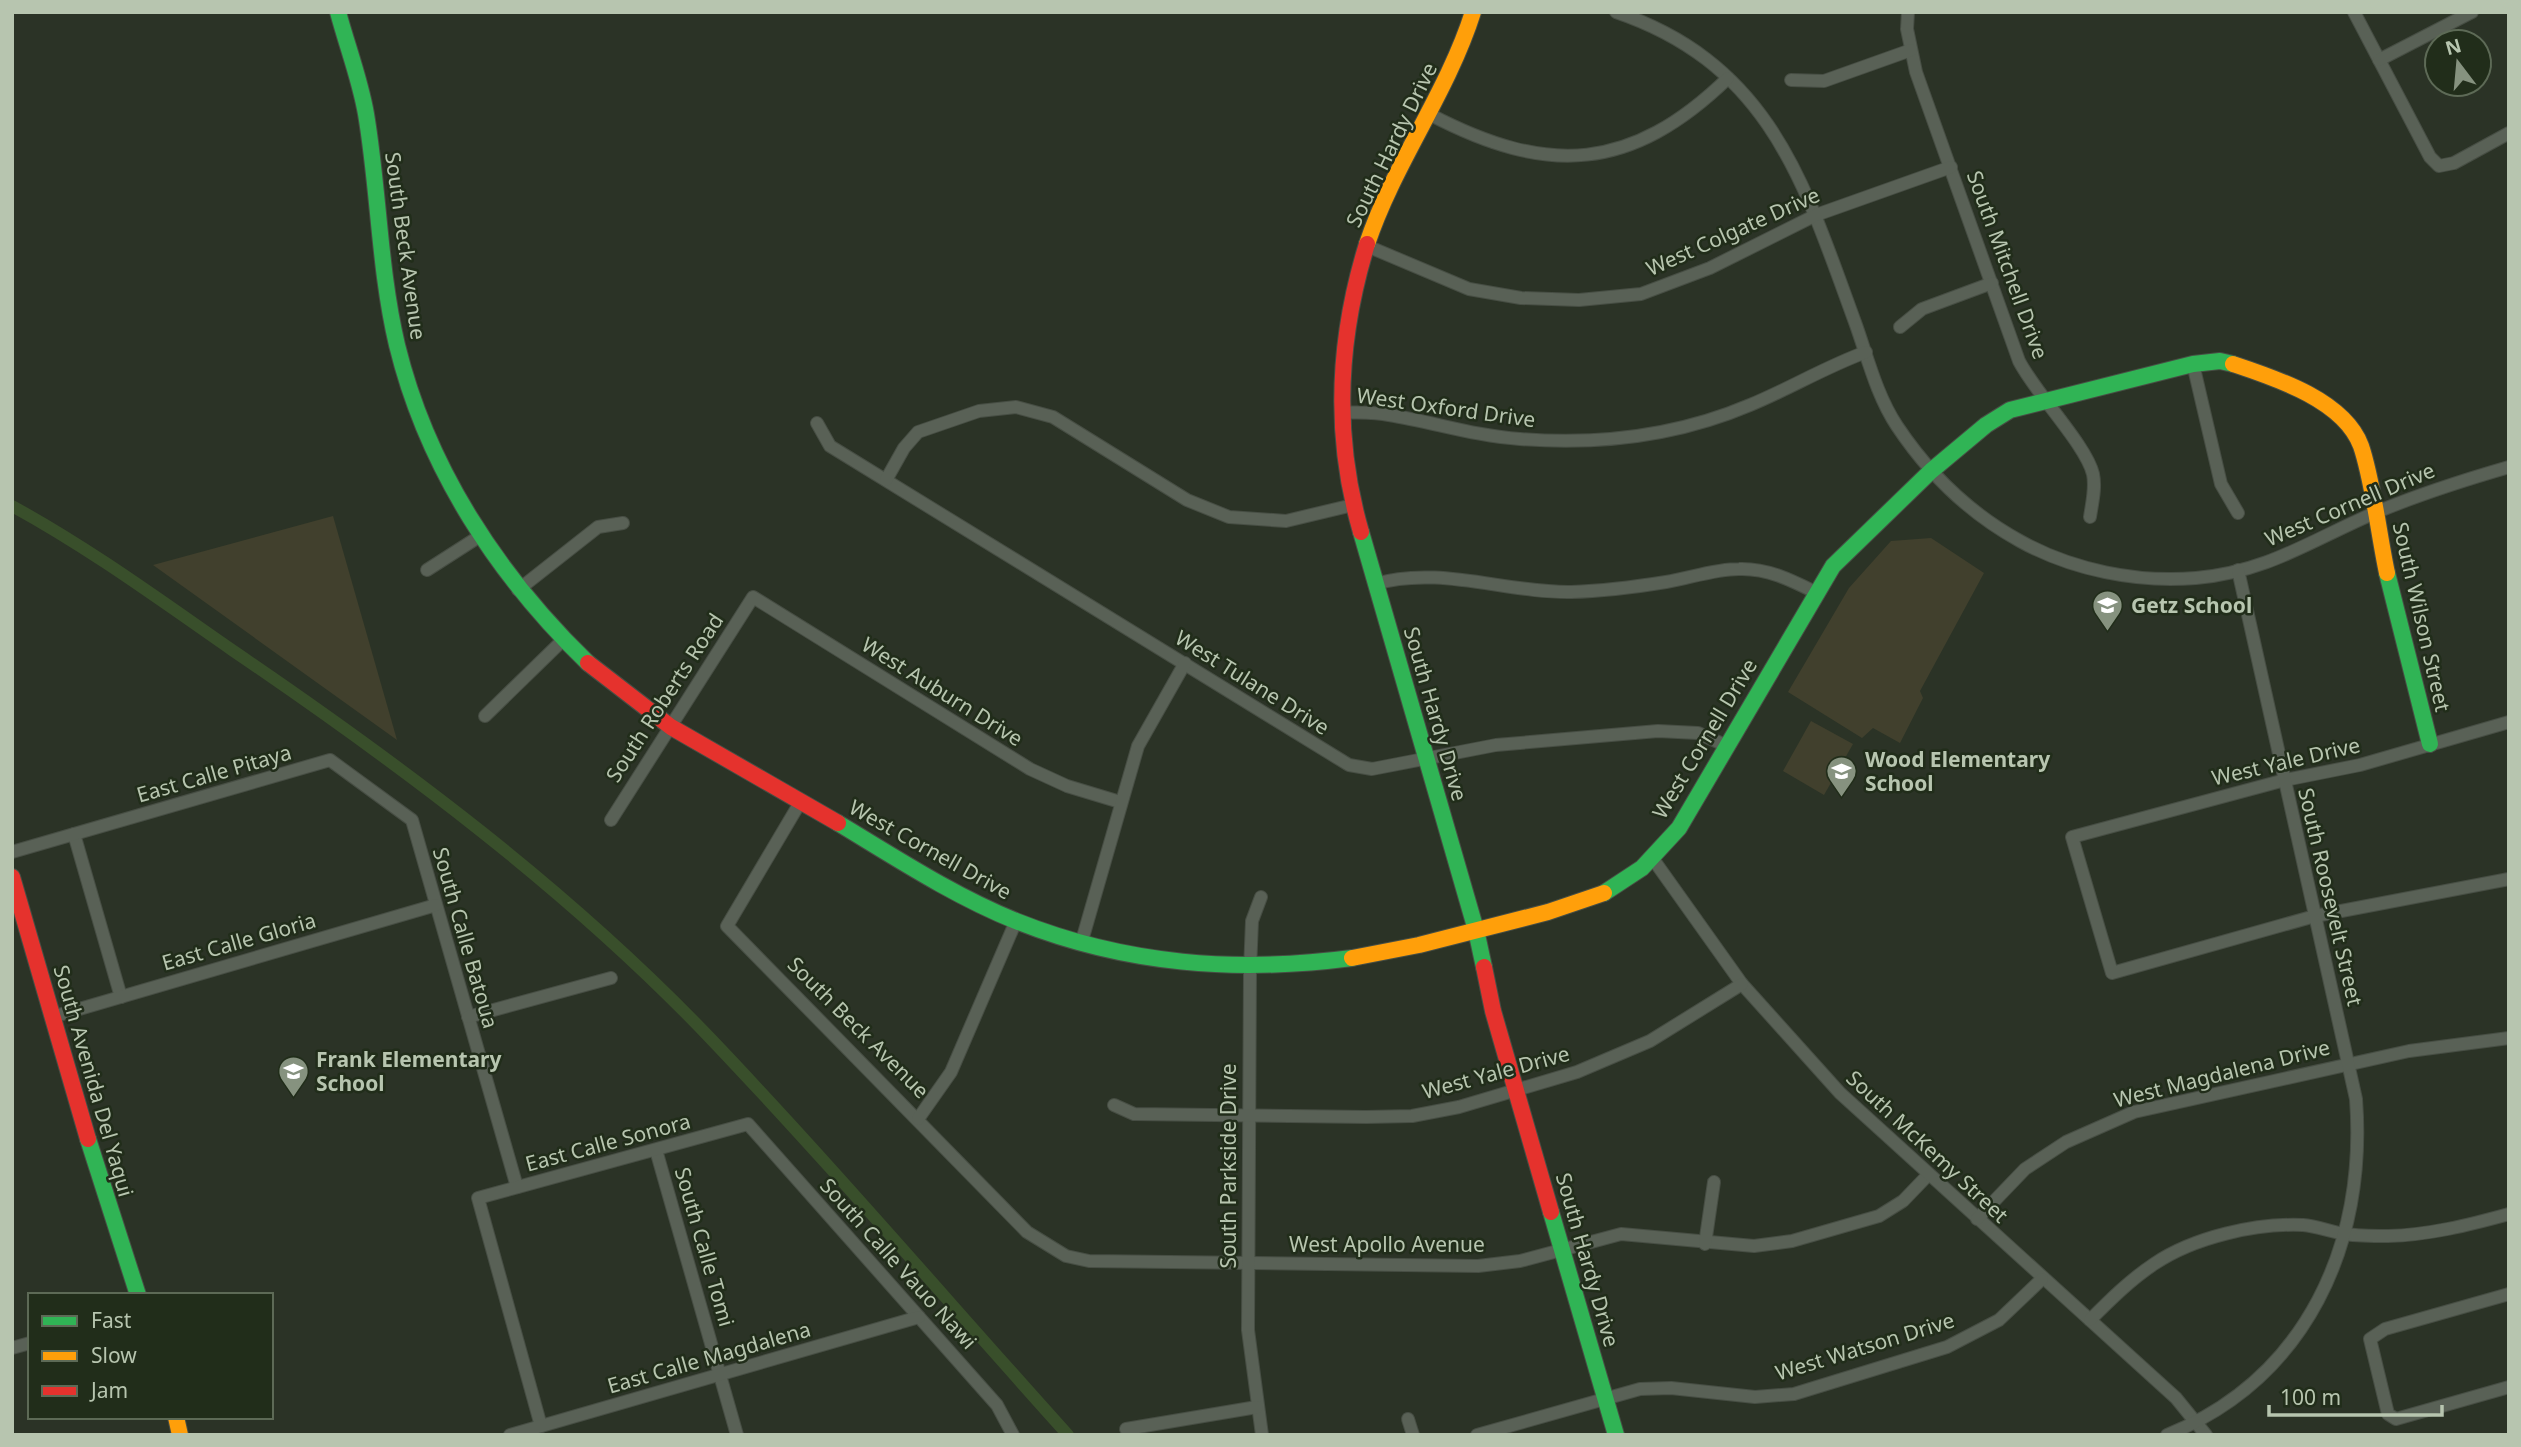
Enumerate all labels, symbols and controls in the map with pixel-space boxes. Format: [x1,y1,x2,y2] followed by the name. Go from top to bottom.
[2423,28,2493,98] north arrow
[2442,32,2464,61] text: N
[1339,58,1443,232] street label: South Hardy Drive
[379,150,433,341] street label: South Beck Avenue
[1961,167,2055,363] street label: South Mitchell Drive
[1641,180,1824,282] street label: West Colgate Drive
[1355,381,1537,433] street label: West Oxford Drive
[2260,456,2439,552] street label: West Cornell Drive
[2387,519,2457,715] street label: South Wilson Street
[2091,589,2125,633] school or university icon: Getz School
[2131,591,2252,619] place label: Getz School
[599,608,729,787] street label: South Roberts Road
[1170,623,1335,741] street label: West Tulane Drive
[1398,623,1474,804] street label: South Hardy Drive
[857,630,1029,752] street label: West Auburn Drive
[1645,653,1763,824] street label: West Cornell Drive
[2209,730,2363,792] street label: West Yale Drive
[133,738,294,809] street label: East Calle Pitaya
[1865,745,2050,797] place label: Wood Elementary School
[1825,755,1859,799] school or university icon: Wood Elementary School
[2292,785,2370,1009] street label: South Roosevelt Street
[844,793,1017,905] street label: West Cornell Drive
[427,844,505,1031] street label: South Calle Batoua
[158,906,319,976] street label: East Calle Gloria
[782,950,936,1104] street label: South Beck Avenue
[47,962,140,1200] street label: South Avenida Del Yaqui
[2111,1033,2333,1113] street label: West Magdalena Drive
[1419,1039,1572,1105] street label: West Yale Drive
[316,1045,502,1097] place label: Frank Elementary School
[276,1055,310,1099] school or university icon: Frank Elementary School
[1214,1063,1242,1269] street label: South Parkside Drive
[1841,1064,2015,1229] street label: South McKemy Street
[522,1107,693,1178] street label: East Calle Sonora
[669,1164,741,1330] street label: South Calle Tomi
[1550,1169,1626,1350] street label: South Hardy Drive
[814,1172,983,1355] street label: South Calle Vauo Nawi
[1289,1230,1485,1258] street label: West Apollo Avenue
[28,1293,273,1419] legend
[91,1306,132,1334] text: Fast
[1772,1306,1958,1387] street label: West Watson Drive
[604,1315,814,1399] street label: East Calle Magdalena
[91,1341,137,1369] text: Slow
[2269,1374,2442,1418] scale bar
[89,1376,128,1404] text: Jam
[2280,1383,2341,1411] text: 100 m

